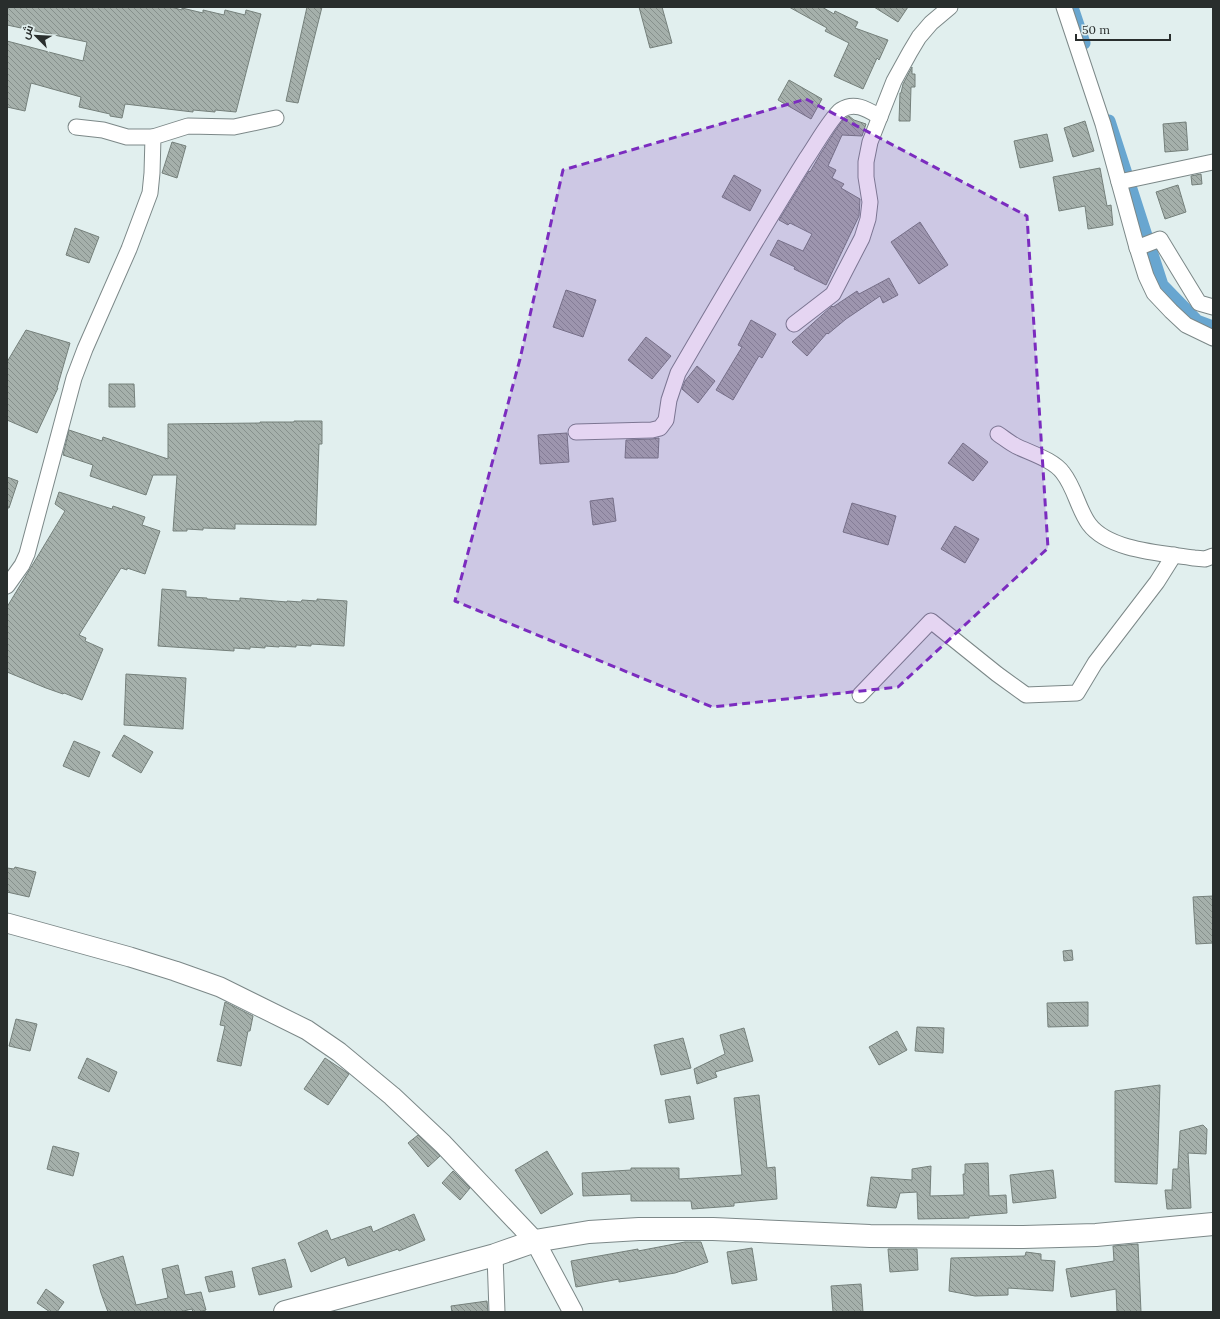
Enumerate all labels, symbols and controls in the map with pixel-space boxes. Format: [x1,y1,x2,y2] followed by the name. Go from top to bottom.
[16,16,56,56] north arrow
[1076,16,1170,42] scale bar
[1082,22,1110,37] text: 50 m
[18,23,36,41] text: ش

